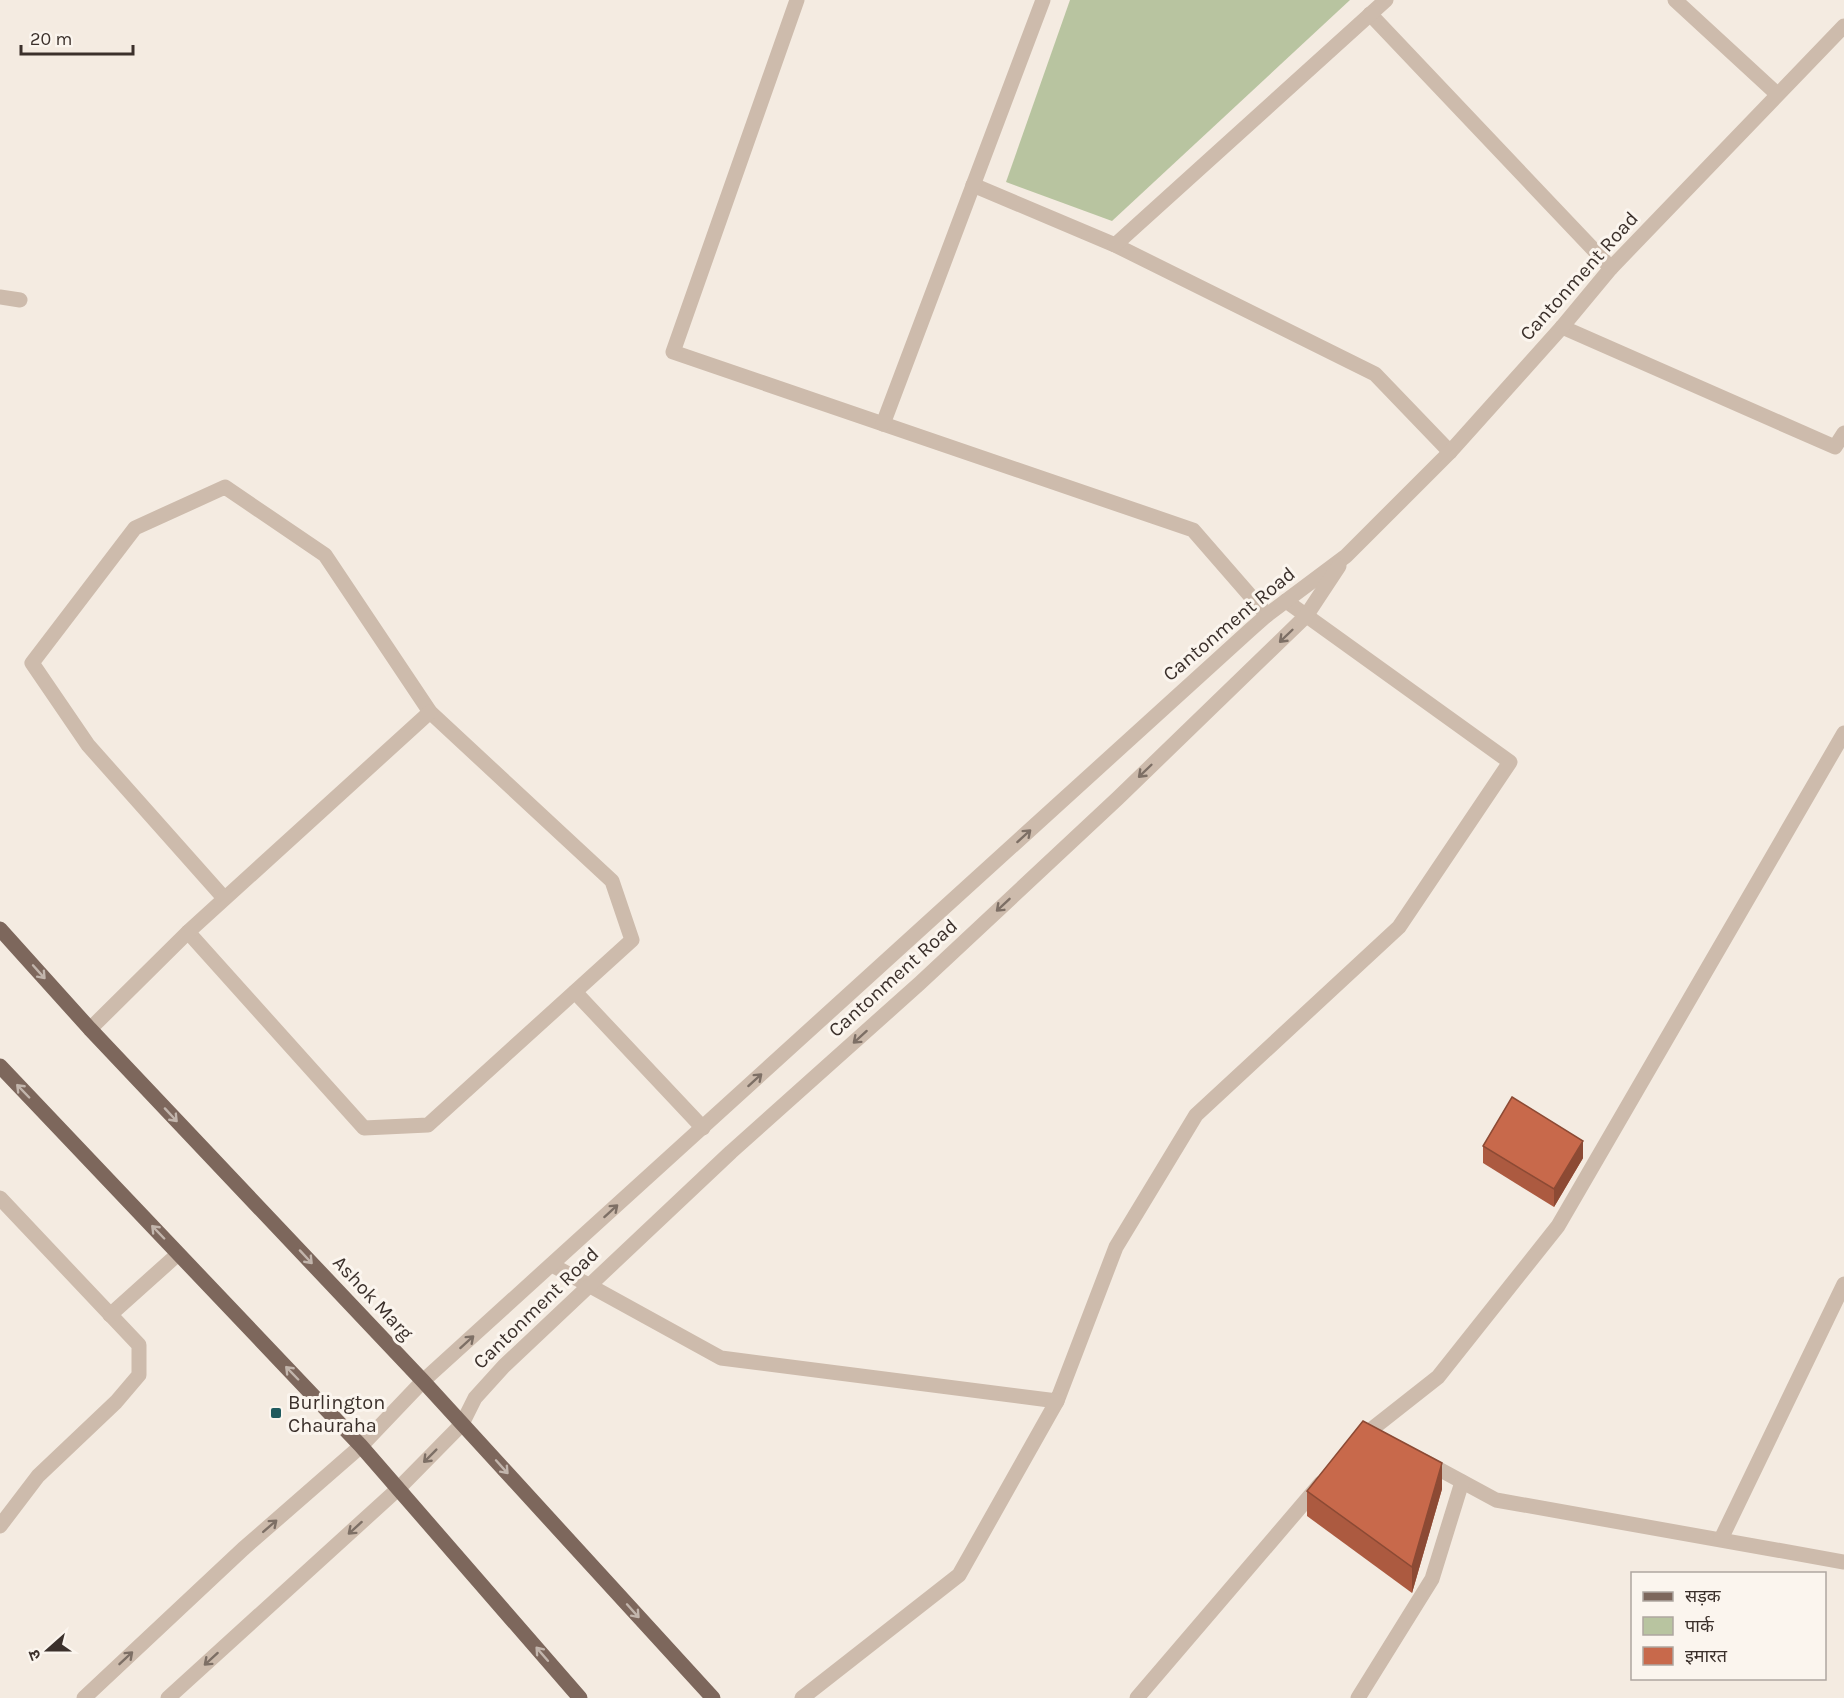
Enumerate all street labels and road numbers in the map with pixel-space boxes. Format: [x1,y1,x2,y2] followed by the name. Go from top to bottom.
[1515,207,1643,345] street label: Cantonment Road
[1158,562,1300,686] street label: Cantonment Road
[824,914,962,1042] street label: Cantonment Road
[469,1242,603,1374] street label: Cantonment Road
[328,1251,418,1345] street label: Ashok Marg

